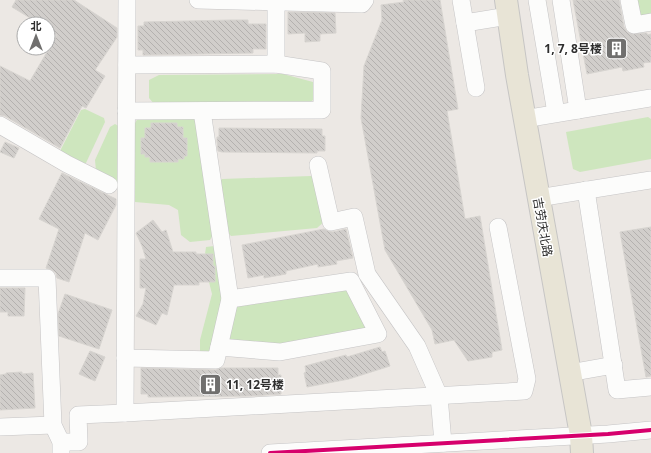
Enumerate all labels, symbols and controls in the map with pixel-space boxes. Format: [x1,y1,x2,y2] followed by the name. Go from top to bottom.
[16,16,56,56] north arrow
[31,18,42,33] text: 北
[604,35,630,61] building icon: 1, 7, 8号楼
[544,40,602,57] place label: 1, 7, 8号楼
[529,196,557,258] street label: 吉劳庆北路
[198,371,224,397] building icon: 11, 12号楼
[226,376,284,393] place label: 11, 12号楼

